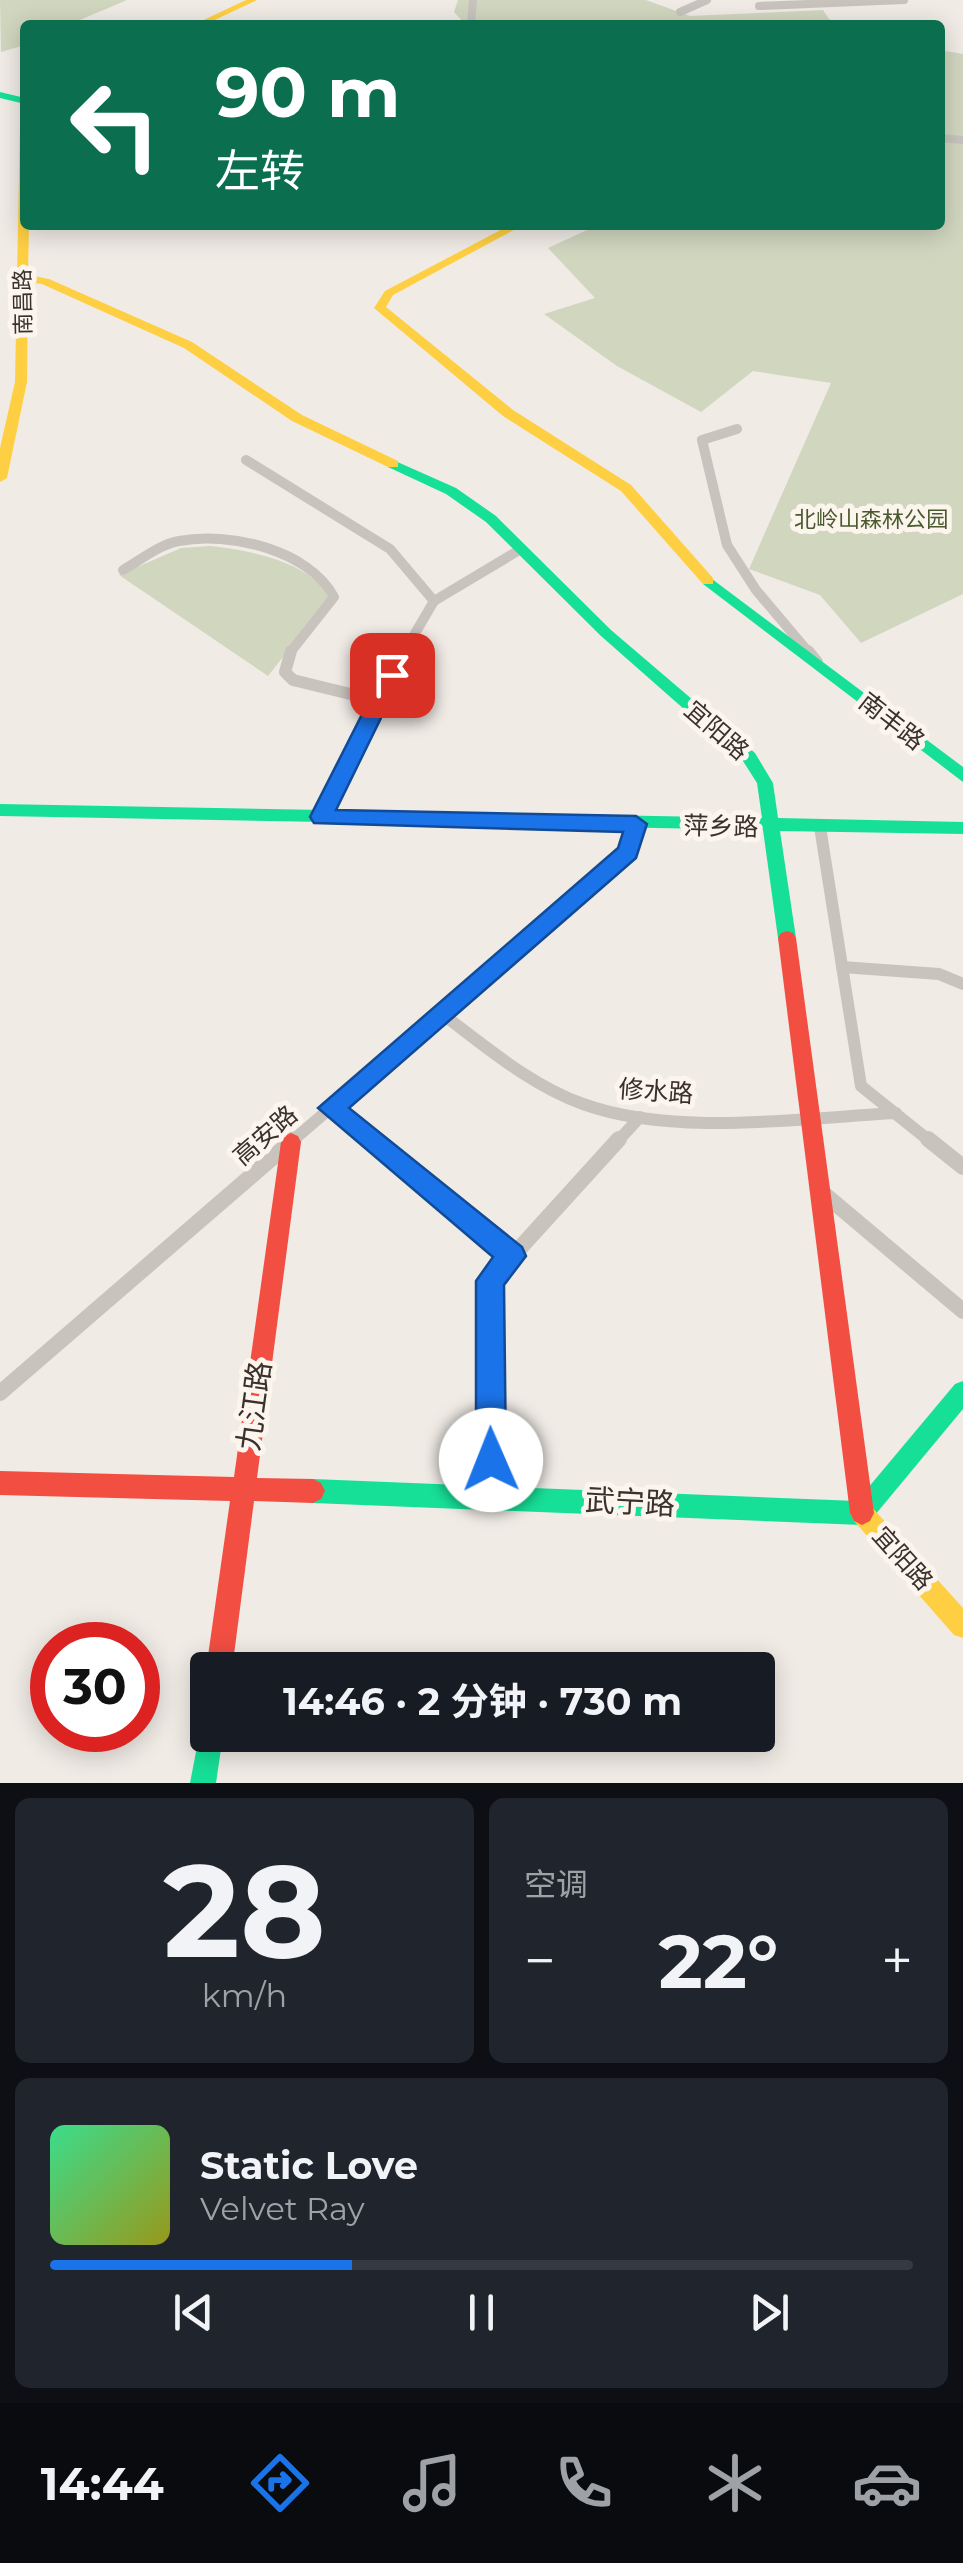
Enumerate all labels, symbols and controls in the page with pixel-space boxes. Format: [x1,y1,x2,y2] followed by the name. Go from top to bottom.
[215,49,400,135] text: 90 m
[50,60,180,190] icon: left
[215,143,305,198] text: 左转
[9,269,37,335] street label: 南昌路
[794,506,948,533] park label: 北岭山森林公园
[350,633,435,718] pin
[365,648,420,703] icon: arrive
[853,686,931,756] street label: 南丰路
[679,694,755,766] street label: 宜阳路
[683,810,759,842] street label: 萍乡路
[618,1073,694,1109] street label: 修水路
[227,1099,303,1171] street label: 高安路
[229,1359,279,1453] street label: 九江路
[439,1408,543,1512] position arrow
[584,1481,676,1523] street label: 武宁路
[867,1520,939,1596] street label: 宜阳路
[30,1622,160,1752] speed limit sign: 30
[283,1678,682,1725] text: 14:46 · 2 分钟 · 730 m
[163,1831,326,1990] text: 28
[524,1865,588,1904] text: 空调
[659,1915,778,2007] text: 22°
[524,1927,556,1994] text: −
[881,1927,913,1994] text: +
[202,1976,287,2015] text: km/h
[200,2142,418,2189] text: Static Love
[200,2189,365,2228] text: Velvet Ray
[166,2285,221,2340] icon: previous
[454,2285,509,2340] icon: pause
[742,2285,797,2340] icon: next
[245,2448,315,2518] icon: directions
[397,2448,467,2518] icon: music
[549,2448,619,2518] icon: phone
[700,2448,770,2518] icon: climate
[852,2448,922,2518] icon: car
[41,2456,164,2511] text: 14:44

